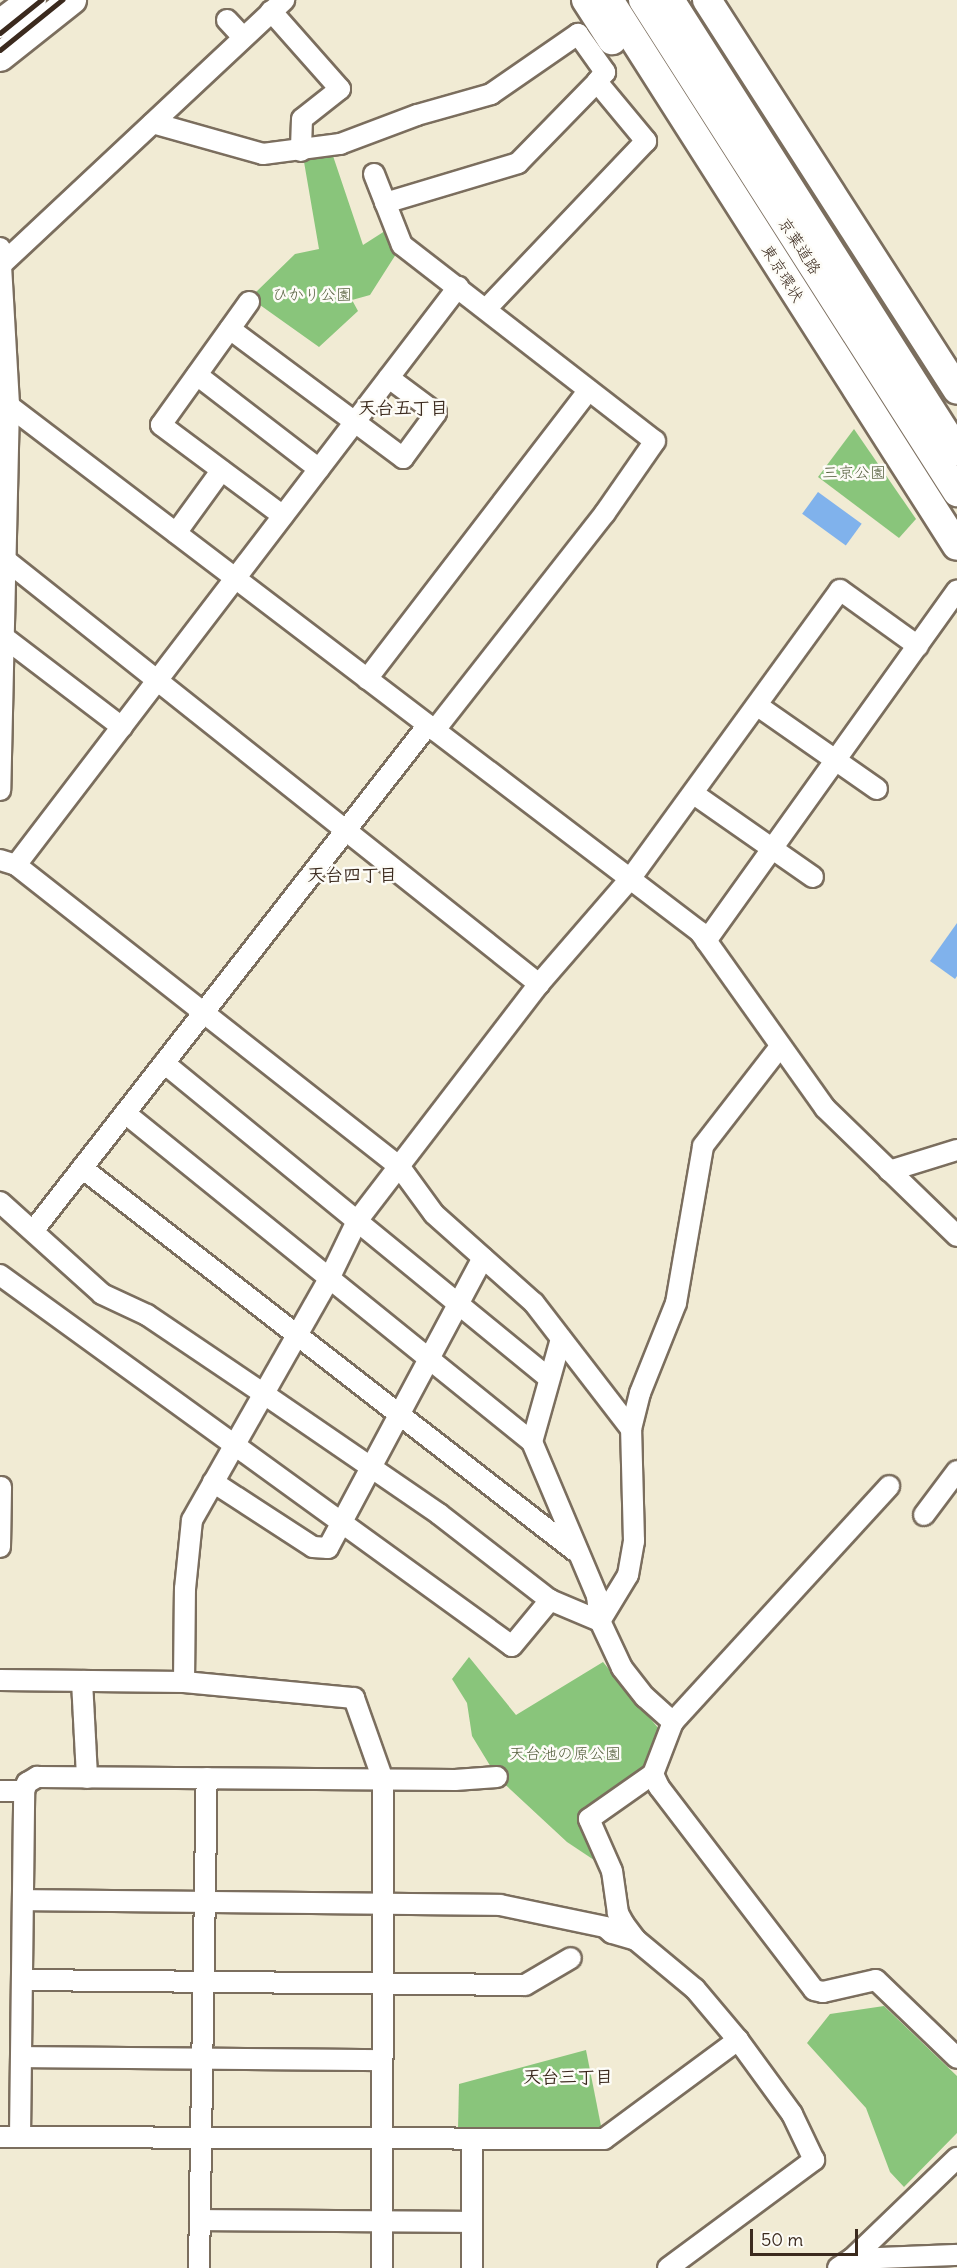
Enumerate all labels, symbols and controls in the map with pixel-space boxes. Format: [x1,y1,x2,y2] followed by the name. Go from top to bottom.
[775,214,825,278] street label: 京葉道路
[758,241,808,305] street label: 東京環状
[272,284,352,304] park label: ひかり公園
[358,397,448,419] district label: 天台五丁目
[822,462,886,482] park label: 三京公園
[307,864,397,886] district label: 天台四丁目
[509,1743,621,1763] park label: 天台池の原公園
[523,2066,613,2088] district label: 天台三丁目
[753,2217,861,2255] scale bar
[761,2228,803,2251] text: 50 m

